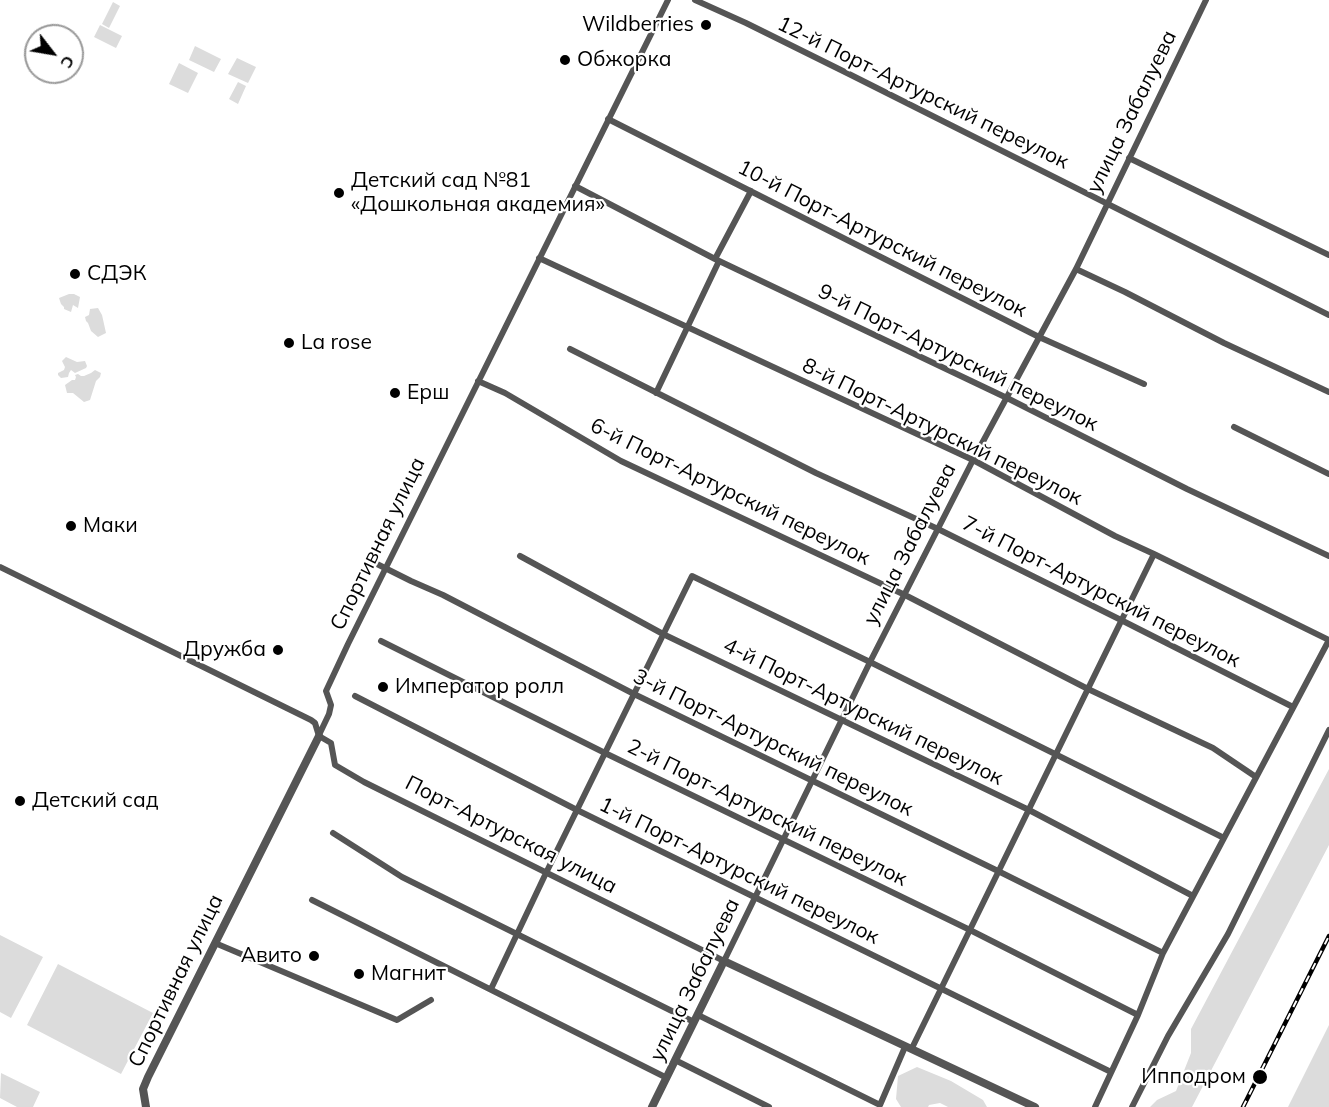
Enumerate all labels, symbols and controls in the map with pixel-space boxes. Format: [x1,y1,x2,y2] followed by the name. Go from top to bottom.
[773,11,1073,175] street label: 12-й Порт-Артурский переулок
[582,12,694,38] place label: Wildberries
[699,18,713,32] marker: Wildberries
[24,24,84,84] north arrow
[1082,27,1182,197] street label: улица Забалуева
[577,47,672,73] place label: Обжорка
[56,52,79,72] text: С
[558,53,572,67] marker: Обжорка
[733,155,1031,323] street label: 10-й Порт-Артурский переулок
[351,168,605,218] place label: Детский сад №81 «Дошкольная академия»
[332,186,346,200] marker: Детский сад №81 «Дошкольная академия»
[87,261,146,287] place label: СДЭК
[68,267,82,281] marker: СДЭК
[814,279,1102,437] street label: 9-й Порт-Артурский переулок
[301,330,372,356] place label: La rose
[282,336,296,350] marker: La rose
[798,353,1086,511] street label: 8-й Порт-Артурский переулок
[407,380,449,406] place label: Ерш
[388,386,402,400] marker: Ерш
[586,413,874,571] street label: 6-й Порт-Артурский переулок
[325,453,431,635] street label: Спортивная улица
[858,459,962,629] street label: улица Забалуева
[958,511,1244,673] street label: 7-й Порт-Артурский переулок
[83,513,138,539] place label: Маки
[64,519,78,533] marker: Маки
[719,633,1007,791] street label: 4-й Порт-Артурский переулок
[183,637,266,663] place label: Дружба
[271,643,285,657] marker: Дружба
[629,664,917,822] street label: 3-й Порт-Артурский переулок
[395,674,564,700] place label: Император ролл
[376,680,390,694] marker: Император ролл
[623,734,911,892] street label: 2-й Порт-Артурский переулок
[401,771,621,899] street label: Порт-Артурская улица
[32,788,159,814] place label: Детский сад
[595,792,883,950] street label: 1-й Порт-Артурский переулок
[13,794,27,808] marker: Детский сад
[123,890,229,1072] street label: Спортивная улица
[645,895,745,1065] street label: улица Забалуева
[241,943,302,969] place label: Авито
[307,949,321,963] marker: Авито
[371,961,446,987] place label: Магнит
[352,967,366,981] marker: Магнит
[1141,1064,1246,1090] place label: Ипподром
[1251,1068,1269,1086] marker: Ипподром

